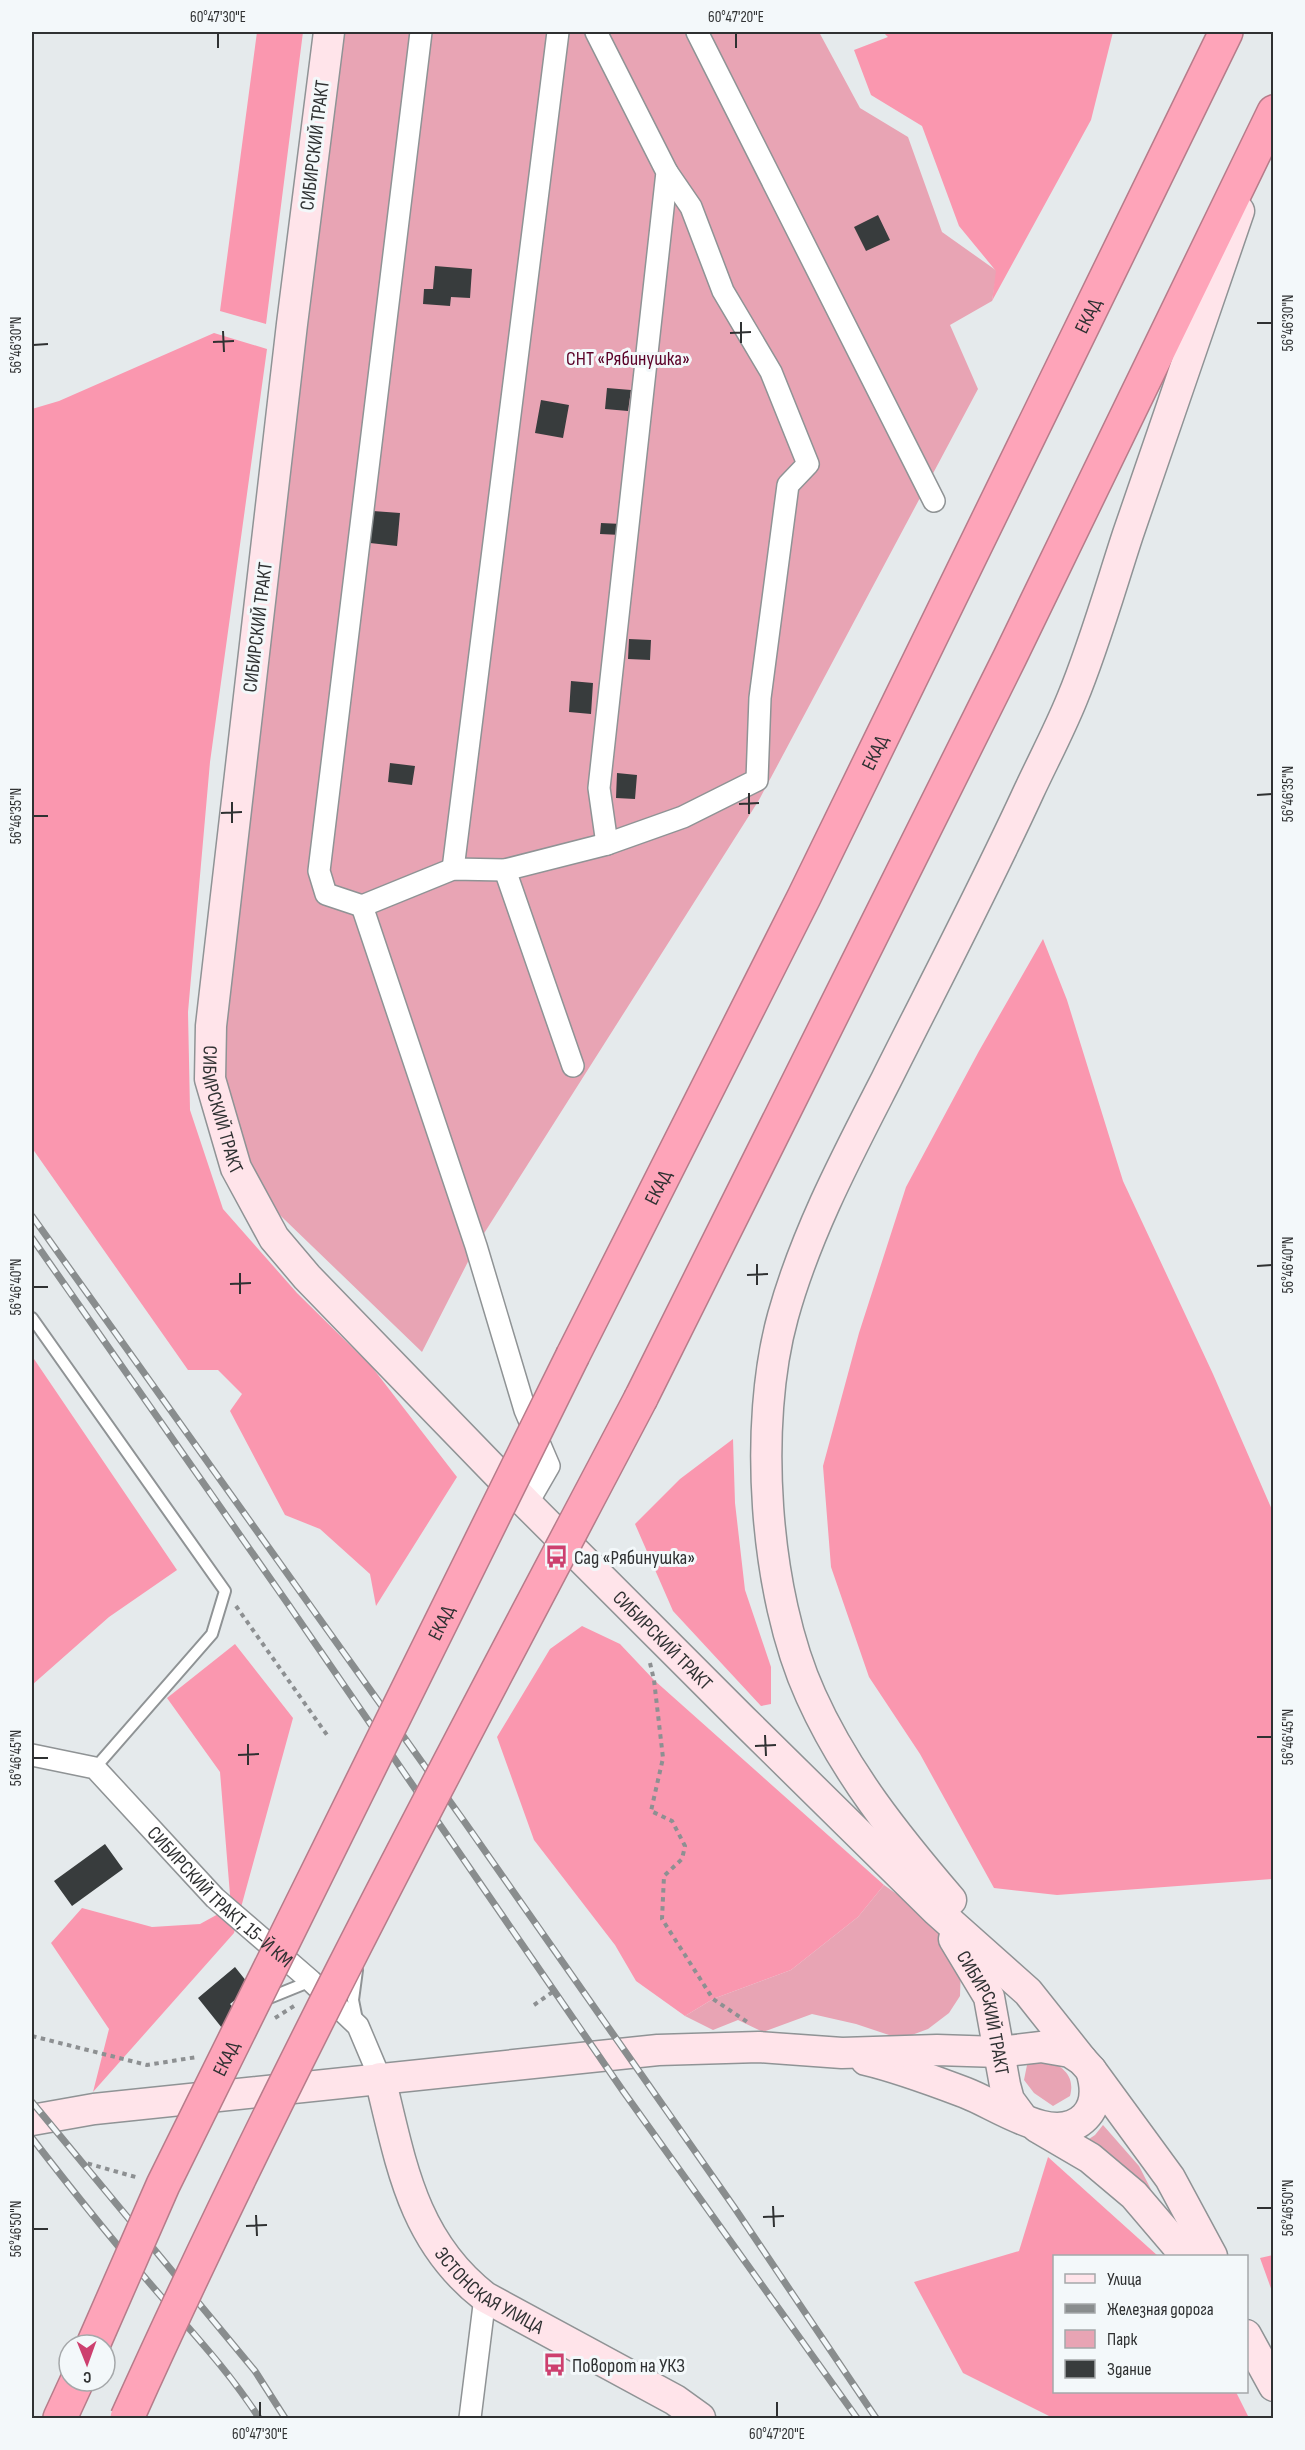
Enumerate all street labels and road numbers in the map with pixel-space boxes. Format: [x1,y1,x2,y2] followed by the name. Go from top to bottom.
[295,79,335,212] street label: СИБИРСКИЙ ТРАКТ
[1070,294,1107,337] street label: ЕКАД
[238,561,278,694] street label: СИБИРСКИЙ ТРАКТ
[857,731,894,774] street label: ЕКАД
[196,1045,248,1178] street label: СИБИРСКИЙ ТРАКТ
[640,1166,678,1209] street label: ЕКАД
[608,1586,717,1696] street label: СИБИРСКИЙ ТРАКТ
[423,1601,461,1644] street label: ЕКАД
[142,1822,297,1973] street label: СИБИРСКИЙ ТРАКТ, 15-Й КМ
[951,1947,1014,2077] street label: СИБИРСКИЙ ТРАКТ
[208,2037,245,2080] street label: ЕКАД
[429,2243,548,2340] street label: ЭСТОНСКАЯ УЛИЦА

